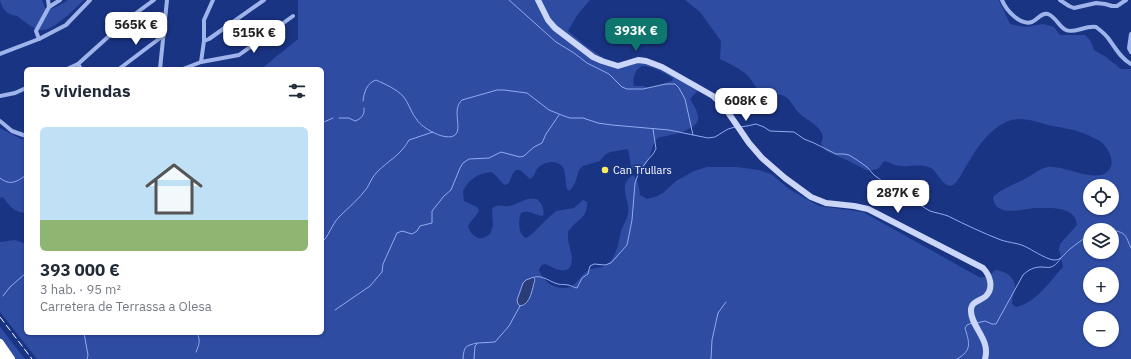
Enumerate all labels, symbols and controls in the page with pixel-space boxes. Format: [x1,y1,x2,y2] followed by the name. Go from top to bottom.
[103,12,169,46] pin: 565K €
[114,16,158,33] text: 565K €
[603,18,669,52] pin: 393K €
[221,20,287,54] pin: 515K €
[614,22,658,39] text: 393K €
[232,24,276,41] text: 515K €
[40,80,131,102] text: 5 viviendas
[286,80,308,102] icon: filters
[713,88,779,122] pin: 608K €
[724,92,768,109] text: 608K €
[138,153,210,225] icon: home
[613,163,672,177] place label: Can Trullars
[600,165,610,175] marker: Can Trullars
[1083,179,1119,347] map controls
[1083,179,1119,215] button: locate
[865,180,931,214] pin: 287K €
[876,184,920,201] text: 287K €
[1083,223,1119,259] button: layers
[40,259,120,281] text: 393 000 €
[1083,267,1119,303] button: +
[40,281,121,298] text: 3 hab. · 95 m²
[40,298,212,315] text: Carretera de Terrassa a Olesa
[1083,311,1119,347] button: −

